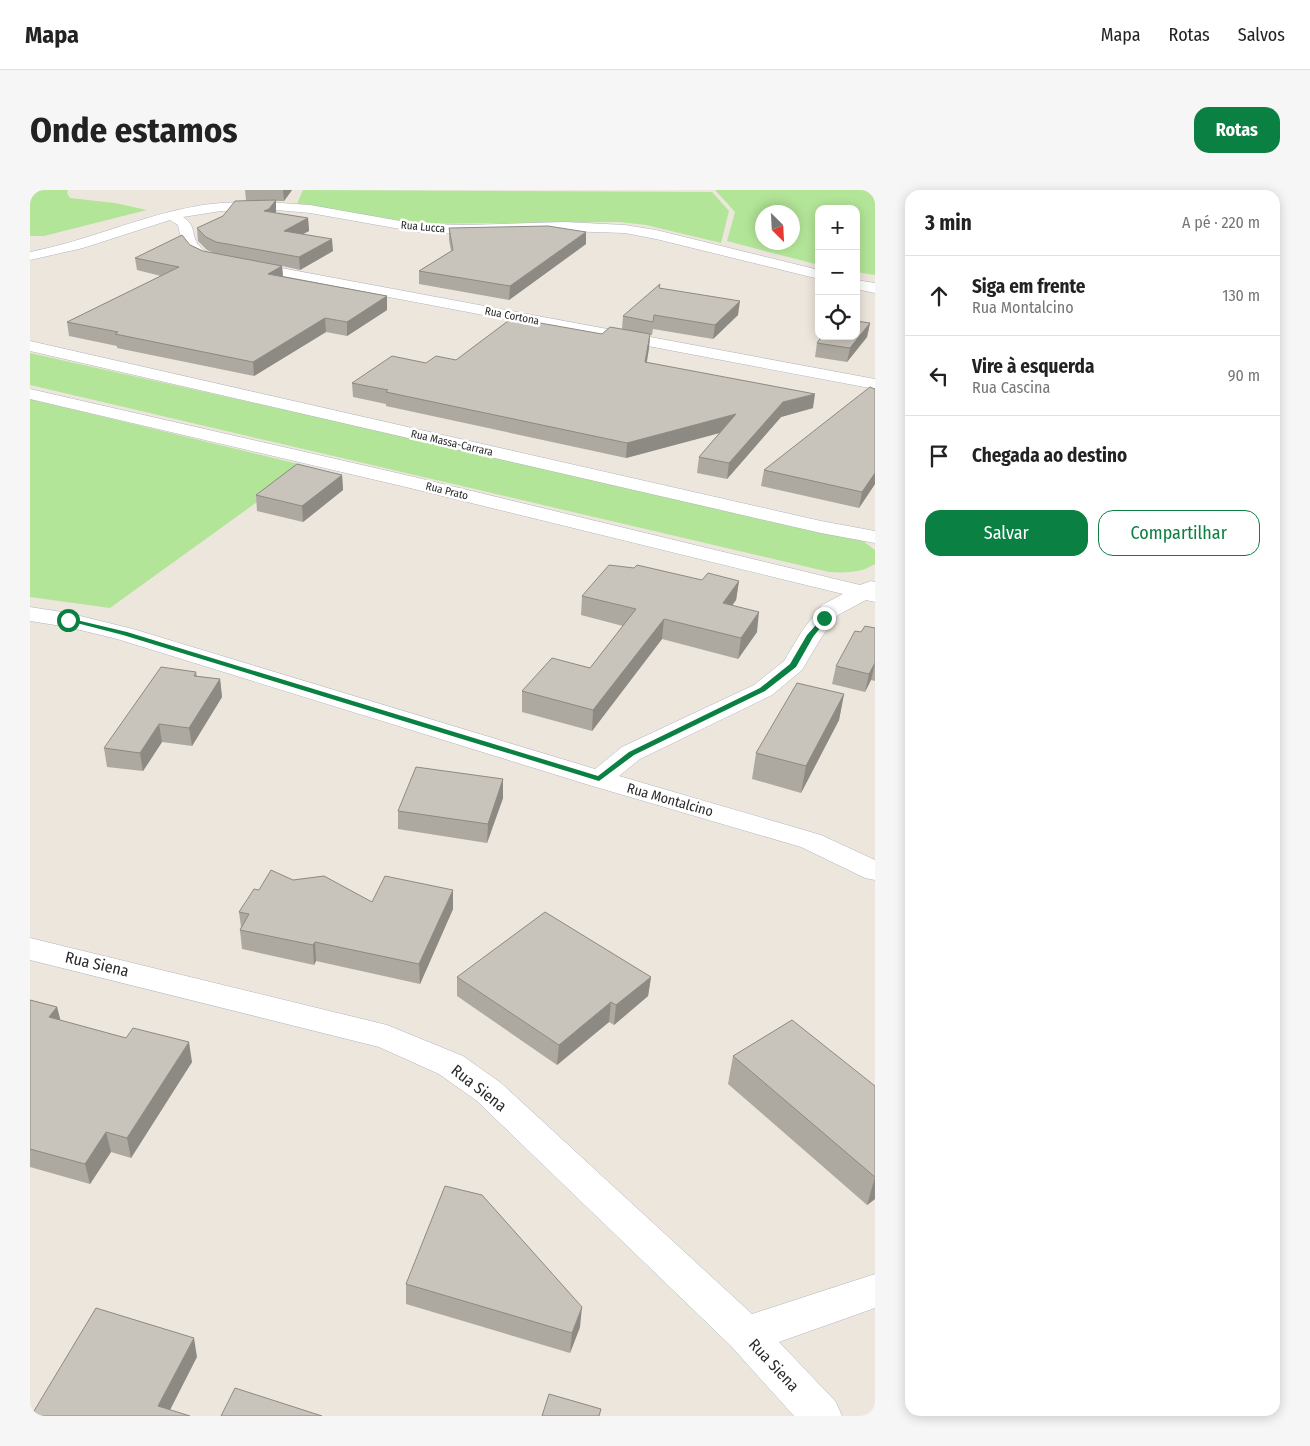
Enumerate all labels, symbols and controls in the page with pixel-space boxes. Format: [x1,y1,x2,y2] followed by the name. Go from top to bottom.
[25,21,79,49] text: Mapa
[1101,24,1141,46] text: Mapa
[1169,24,1210,46] text: Rotas
[1238,24,1285,46] text: Salvos
[1194,107,1280,153] button: Rotas
[30,109,238,151] text: Onde estamos
[755,205,800,250] north arrow
[815,205,860,340] map controls
[815,205,860,250] button: +
[925,210,972,236] text: 3 min
[1182,213,1260,232] text: A pé · 220 m
[400,219,446,235] street label: Rua Lucca
[815,250,860,295] button: −
[972,275,1086,298] text: Siga em frente
[925,282,953,310] icon: ahead
[1222,286,1260,305] text: 130 m
[815,295,860,340] button: locate
[972,298,1074,317] text: Rua Montalcino
[484,304,540,328] street label: Rua Cortona
[972,355,1094,378] text: Vire à esquerda
[925,362,953,390] icon: left
[1228,366,1260,385] text: 90 m
[972,378,1050,397] text: Rua Cascina
[410,427,494,459] street label: Rua Massa-Carrara
[925,442,953,470] icon: arrive
[972,444,1127,467] text: Chegada ao destino
[424,479,470,503] street label: Rua Prato
[925,510,1088,556] button: Salvar
[1098,510,1260,556] button: Compartilhar
[813,607,836,630] route end
[57,609,80,632] route start
[625,780,715,820] street label: Rua Montalcino
[63,947,131,981] street label: Rua Siena
[448,1061,511,1116] street label: Rua Siena
[745,1335,803,1395] street label: Rua Siena

